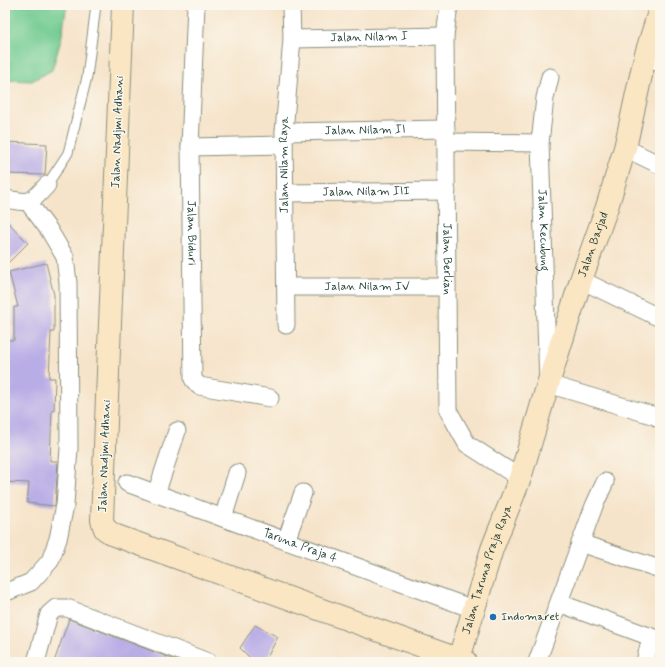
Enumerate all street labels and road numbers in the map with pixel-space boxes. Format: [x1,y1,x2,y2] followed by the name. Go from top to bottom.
[330,29,408,46] street label: Jalan Nilam I
[108,75,128,189] street label: Jalan Nadjmi Adhani
[276,115,293,214] street label: Jalan Nilam Raya
[324,122,406,139] street label: Jalan Nilam II
[322,183,410,201] street label: Jalan Nilam III
[534,189,552,272] street label: Jalan Kecubung
[183,200,200,266] street label: Jalan Biduri
[575,210,613,280] street label: Jalan Barjad
[438,223,455,295] street label: Jalan Berlian
[324,279,410,295] street label: Jalan Nilam IV
[95,399,115,513] street label: Jalan Nadjmi Adhani
[459,502,517,636] street label: Jalan Taruna Praja Raya
[261,525,339,567] street label: Taruna Praja 4

